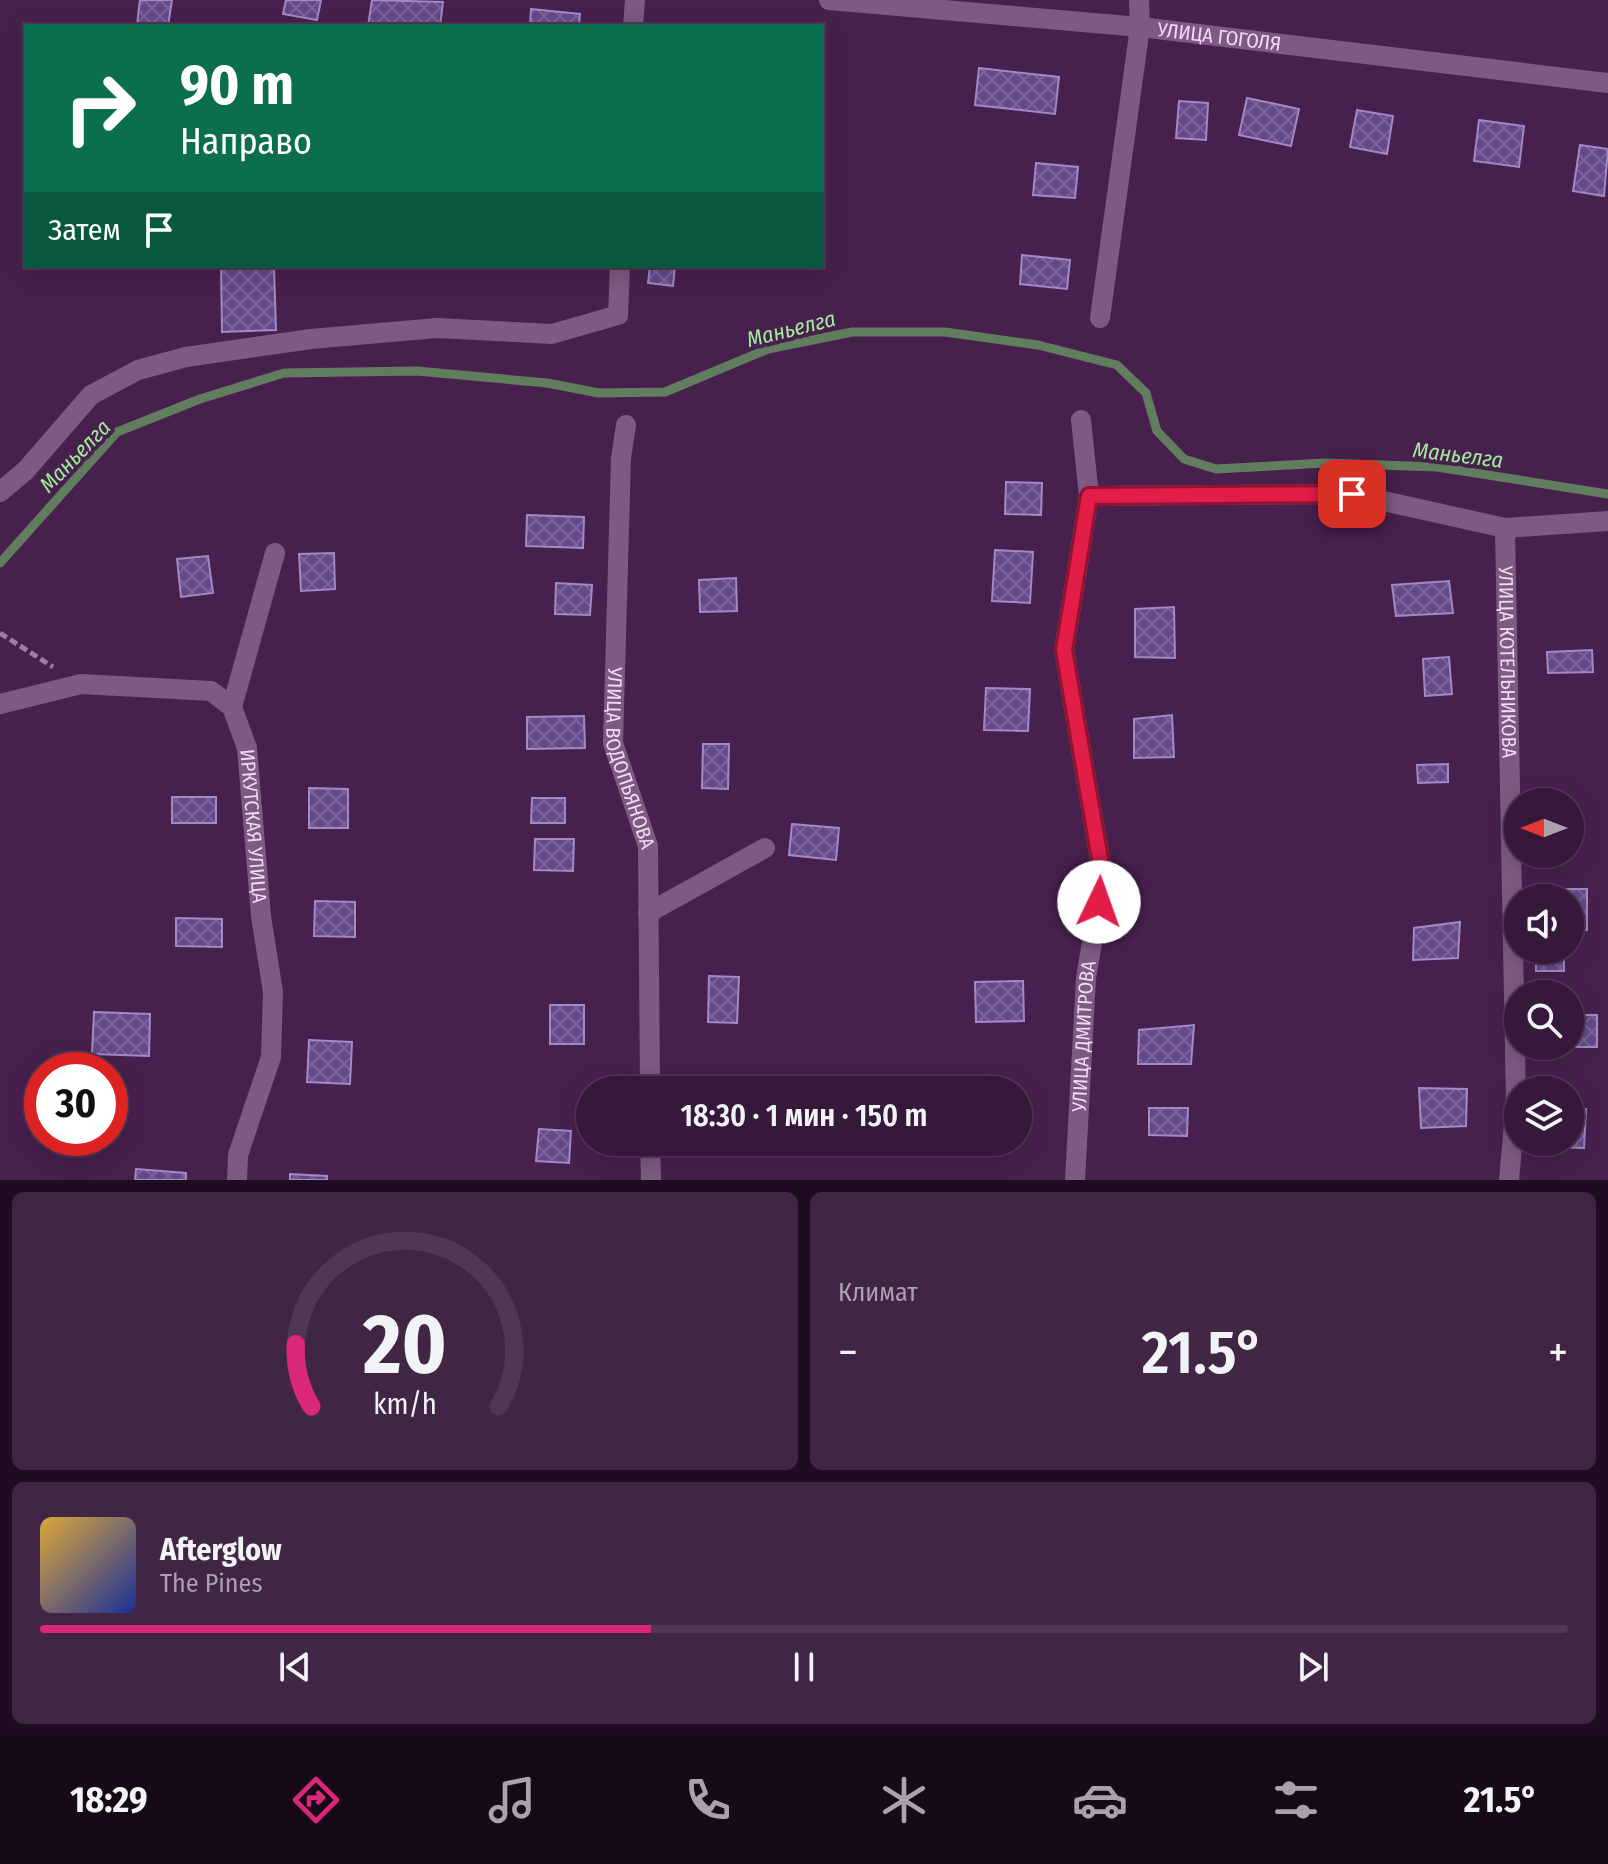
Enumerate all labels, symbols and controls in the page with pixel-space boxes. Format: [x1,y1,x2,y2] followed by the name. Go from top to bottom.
[1155,17,1282,56] street label: УЛИЦА ГОГОЛЯ
[180,52,294,119] text: 90 m
[48,56,152,160] icon: right
[180,120,312,164] text: Направо
[137,208,181,252] icon: arrive
[48,212,121,248] text: Затем
[744,305,838,353] water label: Маньелга
[34,414,116,498] water label: Маньелга
[1411,436,1505,474] water label: Маньелга
[1318,460,1386,528] pin
[1330,472,1374,516] icon: arrive
[1494,565,1521,759] street label: УЛИЦА КОТЕЛЬНИКОВА
[600,666,660,852] street label: УЛИЦА ВОДОПЬЯНОВА
[235,748,272,904] street label: ИРКУТСКАЯ УЛИЦА
[1504,788,1584,868] north arrow
[1504,788,1584,1156] map controls
[1057,860,1141,944] position arrow
[1504,884,1584,964] button: sound
[1067,958,1101,1114] street label: УЛИЦА ДМИТРОВА
[1504,980,1584,1060] button: search
[24,1052,128,1156] speed limit sign: 30
[1504,1076,1584,1156] button: layers
[681,1098,927,1134] text: 18:30 · 1 мин · 150 m
[838,1277,918,1308] text: Климат
[362,1295,447,1395] text: 20
[1142,1317,1264,1389] text: 21.5°
[838,1326,858,1379] text: −
[1548,1326,1568,1379] text: +
[373,1387,437,1422] text: km/h
[160,1532,282,1568] text: Afterglow
[160,1568,263,1599] text: The Pines
[273,1645,317,1689] icon: previous
[782,1645,826,1689] icon: pause
[1291,1645,1335,1689] icon: next
[288,1772,344,1828] icon: directions
[484,1772,540,1828] icon: music
[680,1772,736,1828] icon: phone
[876,1772,932,1828] icon: climate
[1072,1772,1128,1828] icon: car
[1268,1772,1324,1828] icon: filters
[70,1778,148,1822] text: 18:29
[1464,1778,1538,1822] text: 21.5°

